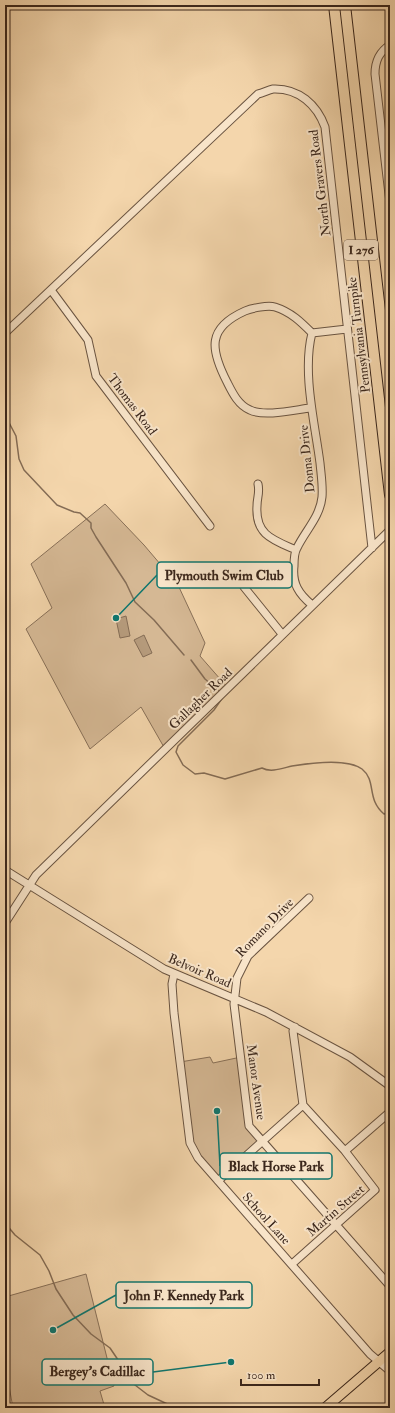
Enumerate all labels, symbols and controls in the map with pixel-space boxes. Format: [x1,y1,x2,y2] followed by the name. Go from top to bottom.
[305,128,334,237] street label: North Gravers Road
[344,240,378,260] road number: I 276
[344,275,375,394] street label: Pennsylvania Turnpike
[104,371,161,439] street label: Thomas Road
[295,424,319,494] street label: Donna Drive
[157,562,292,588] callout: Plymouth Swim Club
[164,567,284,585] text: Plymouth Swim Club
[166,664,236,733] street label: Gallagher Road
[232,894,297,961] street label: Romano Drive
[166,950,234,992] street label: Belvoir Road
[243,1043,269,1121] street label: Manor Avenue
[220,1153,332,1179] callout: Black Horse Park
[228,1158,324,1175] text: Black Horse Park
[304,1181,368,1240] street label: Martin Street
[239,1189,294,1248] street label: School Lane
[116,1282,252,1308] callout: John F. Kennedy Park
[123,1287,245,1305] text: John F. Kennedy Park
[42,1359,153,1385] callout: Bergey's Cadillac
[241,1361,319,1387] scale bar
[49,1363,145,1381] text: Bergey's Cadillac
[247,1368,276,1383] text: 100 m

